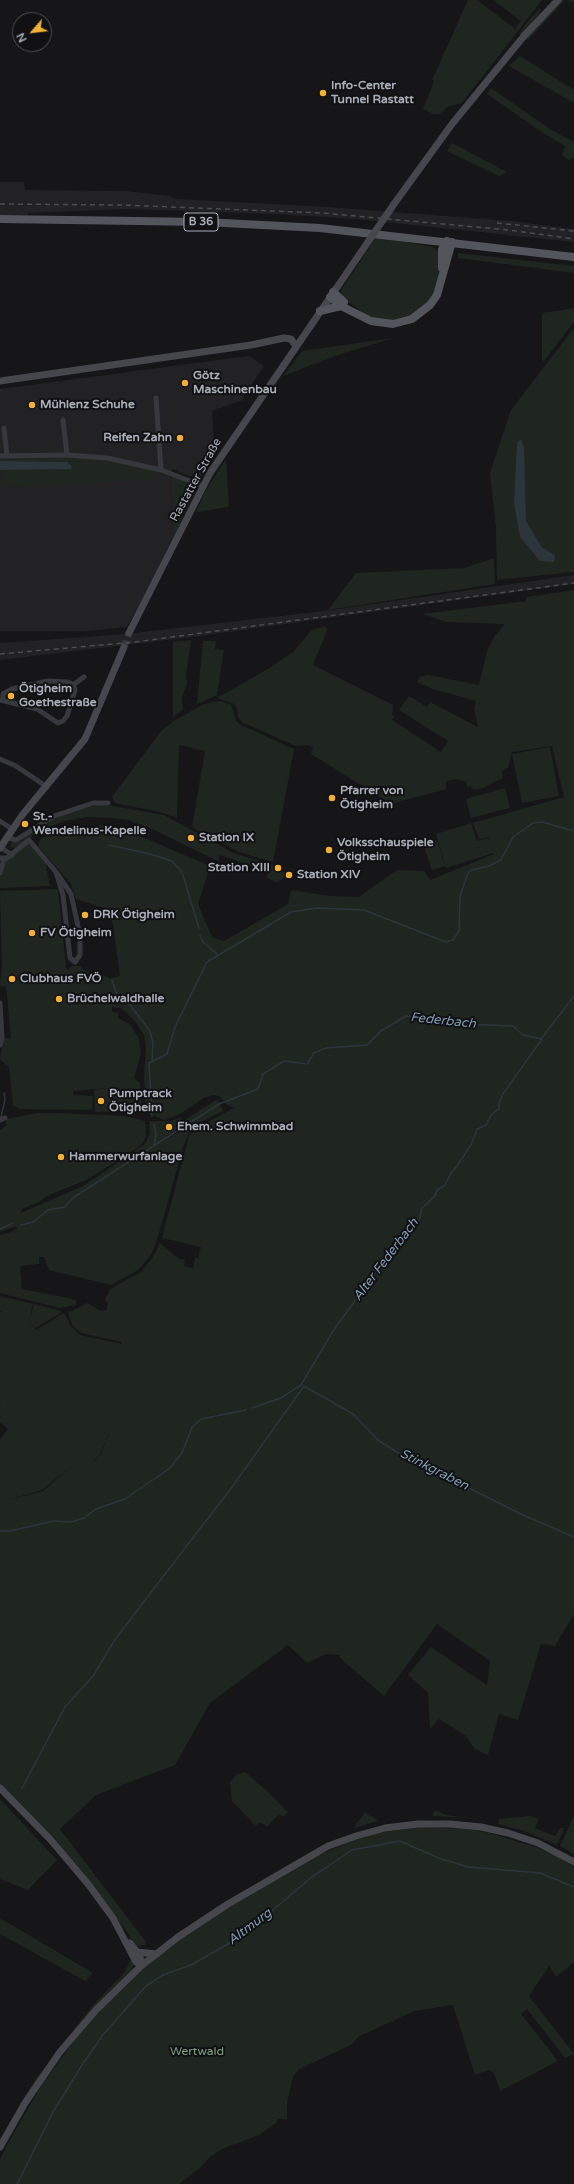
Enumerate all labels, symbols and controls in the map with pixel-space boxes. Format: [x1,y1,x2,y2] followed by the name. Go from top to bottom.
[12,12,52,52] north arrow
[14,30,30,44] text: N
[331,79,414,107] place label: Info-Center Tunnel Rastatt
[318,88,328,98] marker: Info-Center Tunnel Rastatt
[184,213,218,231] road number: B 36
[193,369,277,397] place label: Götz Maschinenbau
[180,378,190,388] marker: Götz Maschinenbau
[40,398,135,412] place label: Mühlenz Schuhe
[27,400,37,410] marker: Mühlenz Schuhe
[103,431,172,445] place label: Reifen Zahn
[175,433,185,443] marker: Reifen Zahn
[167,436,225,524] street label: Rastatter Straße
[19,682,97,710] place label: Ötigheim Goethestraße
[6,691,16,701] marker: Ötigheim Goethestraße
[340,784,404,812] place label: Pfarrer von Ötigheim
[327,793,337,803] marker: Pfarrer von Ötigheim
[33,810,146,838] place label: St.- Wendelinus-Kapelle
[20,819,30,829] marker: St.- Wendelinus-Kapelle
[199,831,254,845] place label: Station IX
[186,833,196,843] marker: Station IX
[337,836,434,864] place label: Volksschauspiele Ötigheim
[324,845,334,855] marker: Volksschauspiele Ötigheim
[208,861,270,875] place label: Station XIII
[273,863,283,873] marker: Station XIII
[297,868,360,882] place label: Station XIV
[284,870,294,880] marker: Station XIV
[93,908,175,922] place label: DRK Ötigheim
[80,910,90,920] marker: DRK Ötigheim
[40,926,112,940] place label: FV Ötigheim
[27,928,37,938] marker: FV Ötigheim
[20,972,102,986] place label: Clubhaus FVÖ
[7,974,17,984] marker: Clubhaus FVÖ
[67,992,164,1006] place label: Brüchelwaldhalle
[54,994,64,1004] marker: Brüchelwaldhalle
[410,1010,476,1032] water label: Federbach
[109,1087,172,1115] place label: Pumptrack Ötigheim
[96,1096,106,1106] marker: Pumptrack Ötigheim
[177,1120,293,1134] place label: Ehem. Schwimmbad
[164,1122,174,1132] marker: Ehem. Schwimmbad
[69,1150,182,1164] place label: Hammerwurfanlage
[56,1152,66,1162] marker: Hammerwurfanlage
[350,1216,422,1304] water label: Alter Federbach
[397,1446,471,1494] water label: Stinkgraben
[225,1906,275,1948] water label: Altmurg
[170,2045,224,2059] park label: Wertwald

